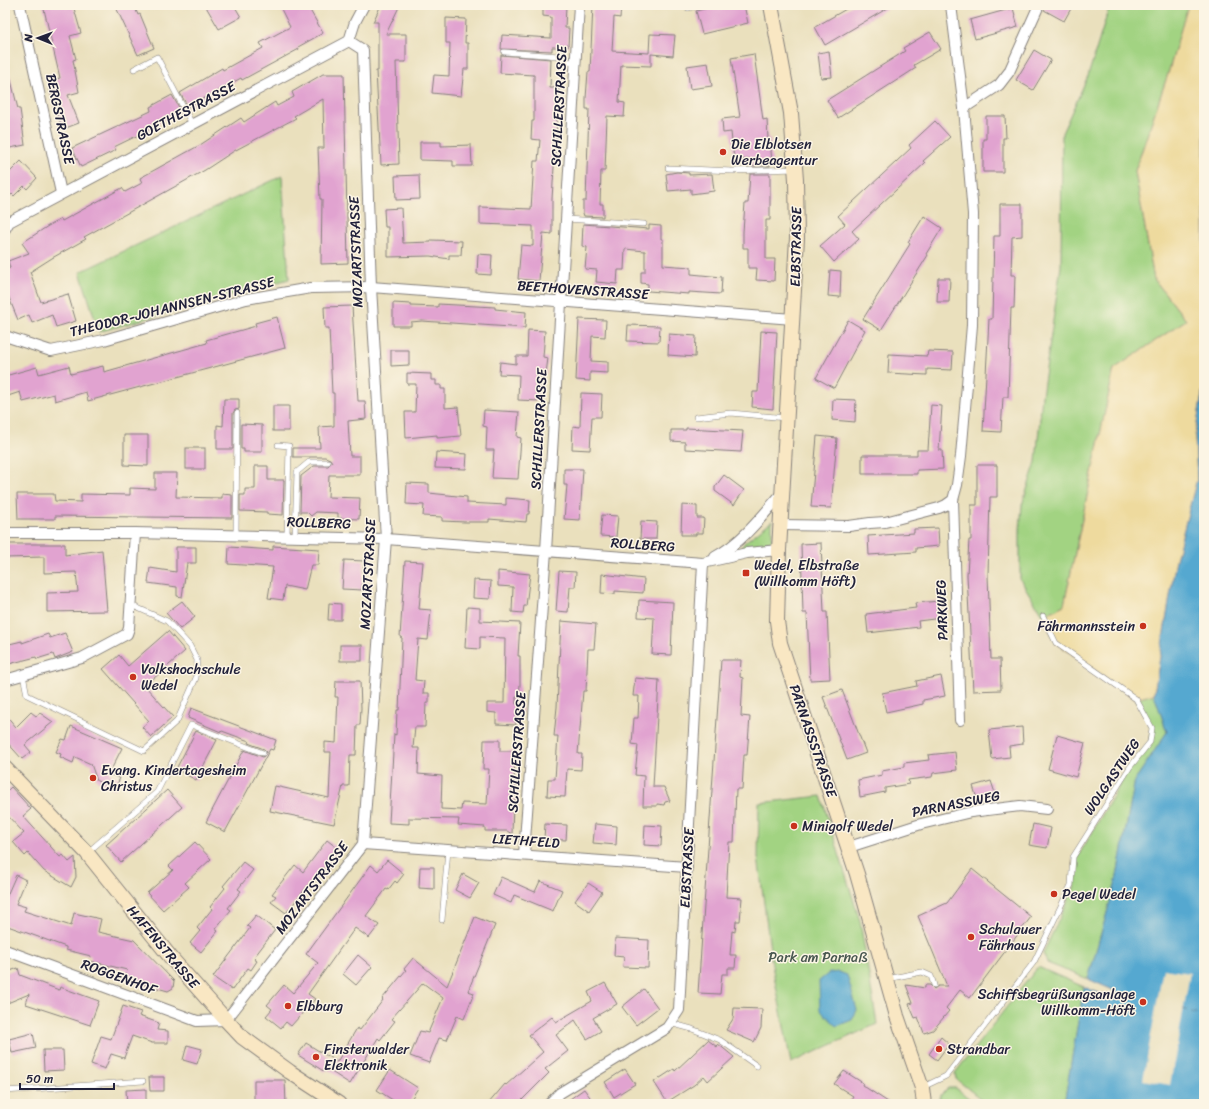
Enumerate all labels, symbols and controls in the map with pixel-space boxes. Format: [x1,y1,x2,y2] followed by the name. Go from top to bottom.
[18,18,58,58] north arrow
[19,33,38,43] text: N
[543,44,575,167] street label: SCHILLERSTRASSE
[38,71,82,168] street label: BERGSTRASSE
[132,74,241,148] street label: GOETHESTRASSE
[731,132,819,173] place label: Die Elblotsen Werbeagentur
[718,147,728,157] marker: Die Elblotsen Werbeagentur
[342,195,370,308] street label: MOZARTSTRASSE
[783,206,809,287] street label: ELBSTRASSE
[67,269,278,345] street label: THEODOR-JOHANNSEN-STRASSE
[516,273,651,307] street label: BEETHOVENSTRASSE
[523,367,555,490] street label: SCHILLERSTRASSE
[286,509,352,537] street label: ROLLBERG
[353,517,383,630] street label: MOZARTSTRASSE
[610,530,676,560] street label: ROLLBERG
[754,553,859,594] place label: Wedel, Elbstraße (Willkomm Höft)
[741,568,751,578] marker: Wedel, Elbstraße (Willkomm Höft)
[928,579,956,641] street label: PARKWEG
[1037,614,1135,639] place label: Fährmannsstein
[1138,621,1148,631] marker: Fährmannsstein
[141,657,241,698] place label: Volkshochschule Wedel
[128,672,138,682] marker: Volkshochschule Wedel
[782,681,844,802] street label: PARNASSSTRASSE
[500,690,534,813] street label: SCHILLERSTRASSE
[1077,733,1147,820] street label: WOLGASTWEG
[101,758,247,799] place label: Evang. Kindertagesheim Christus
[88,773,98,783] marker: Evang. Kindertagesheim Christus
[910,783,1002,825] street label: PARNASSWEG
[802,814,894,839] place label: Minigolf Wedel
[789,821,799,831] marker: Minigolf Wedel
[492,826,561,856] street label: LIETHFELD
[672,826,702,909] street label: ELBSTRASSE
[269,835,356,940] street label: MOZARTSTRASSE
[1062,882,1137,907] place label: Pegel Wedel
[1049,889,1059,899] marker: Pegel Wedel
[120,899,207,996] street label: HAFENSTRASSE
[979,917,1042,958] place label: Schulauer Fährhaus
[966,932,976,942] marker: Schulauer Fährhaus
[768,945,868,970] park label: Park am Parnaß
[78,952,162,1003] street label: ROGGENHOF
[978,982,1135,1023] place label: Schiffsbegrüßungsanlage Willkomm-Höft
[296,994,343,1019] place label: Elbburg
[1138,997,1148,1007] marker: Schiffsbegrüßungsanlage Willkomm-Höft
[283,1001,293,1011] marker: Elbburg
[324,1037,410,1078] place label: Finsterwalder Elektronik
[947,1037,1011,1062] place label: Strandbar
[934,1044,944,1054] marker: Strandbar
[311,1052,321,1062] marker: Finsterwalder Elektronik
[20,1065,114,1091] scale bar
[26,1068,53,1090] text: 50 m

